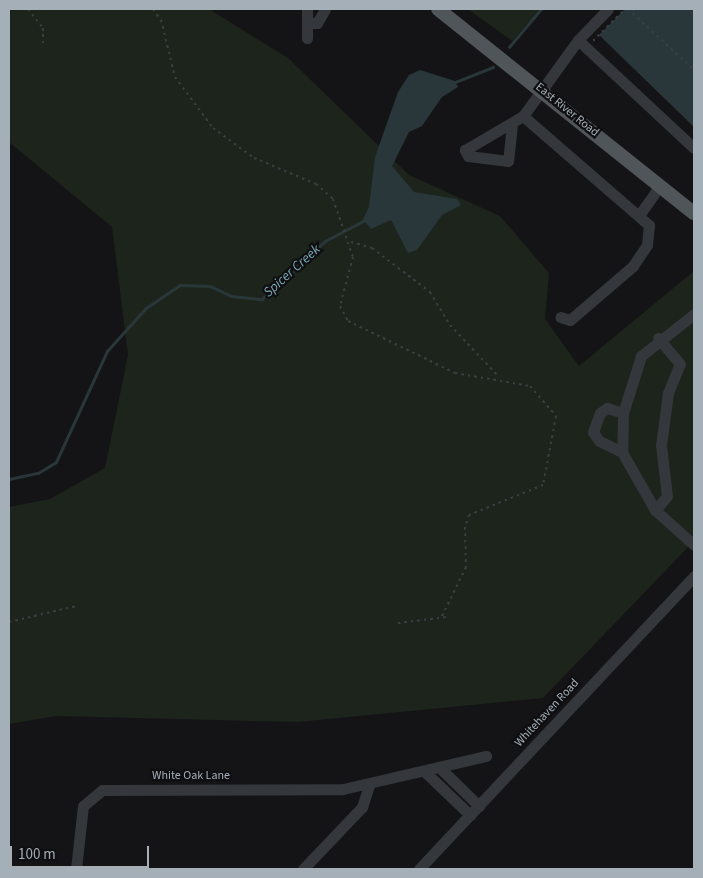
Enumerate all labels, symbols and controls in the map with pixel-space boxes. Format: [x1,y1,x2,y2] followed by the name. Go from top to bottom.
[532,80,602,140] street label: East River Road
[260,241,324,301] water label: Spicer Creek
[512,676,582,750] street label: Whitehaven Road
[152,769,230,783] street label: White Oak Lane
[12,836,151,868] scale bar
[18,844,56,865] text: 100 m

